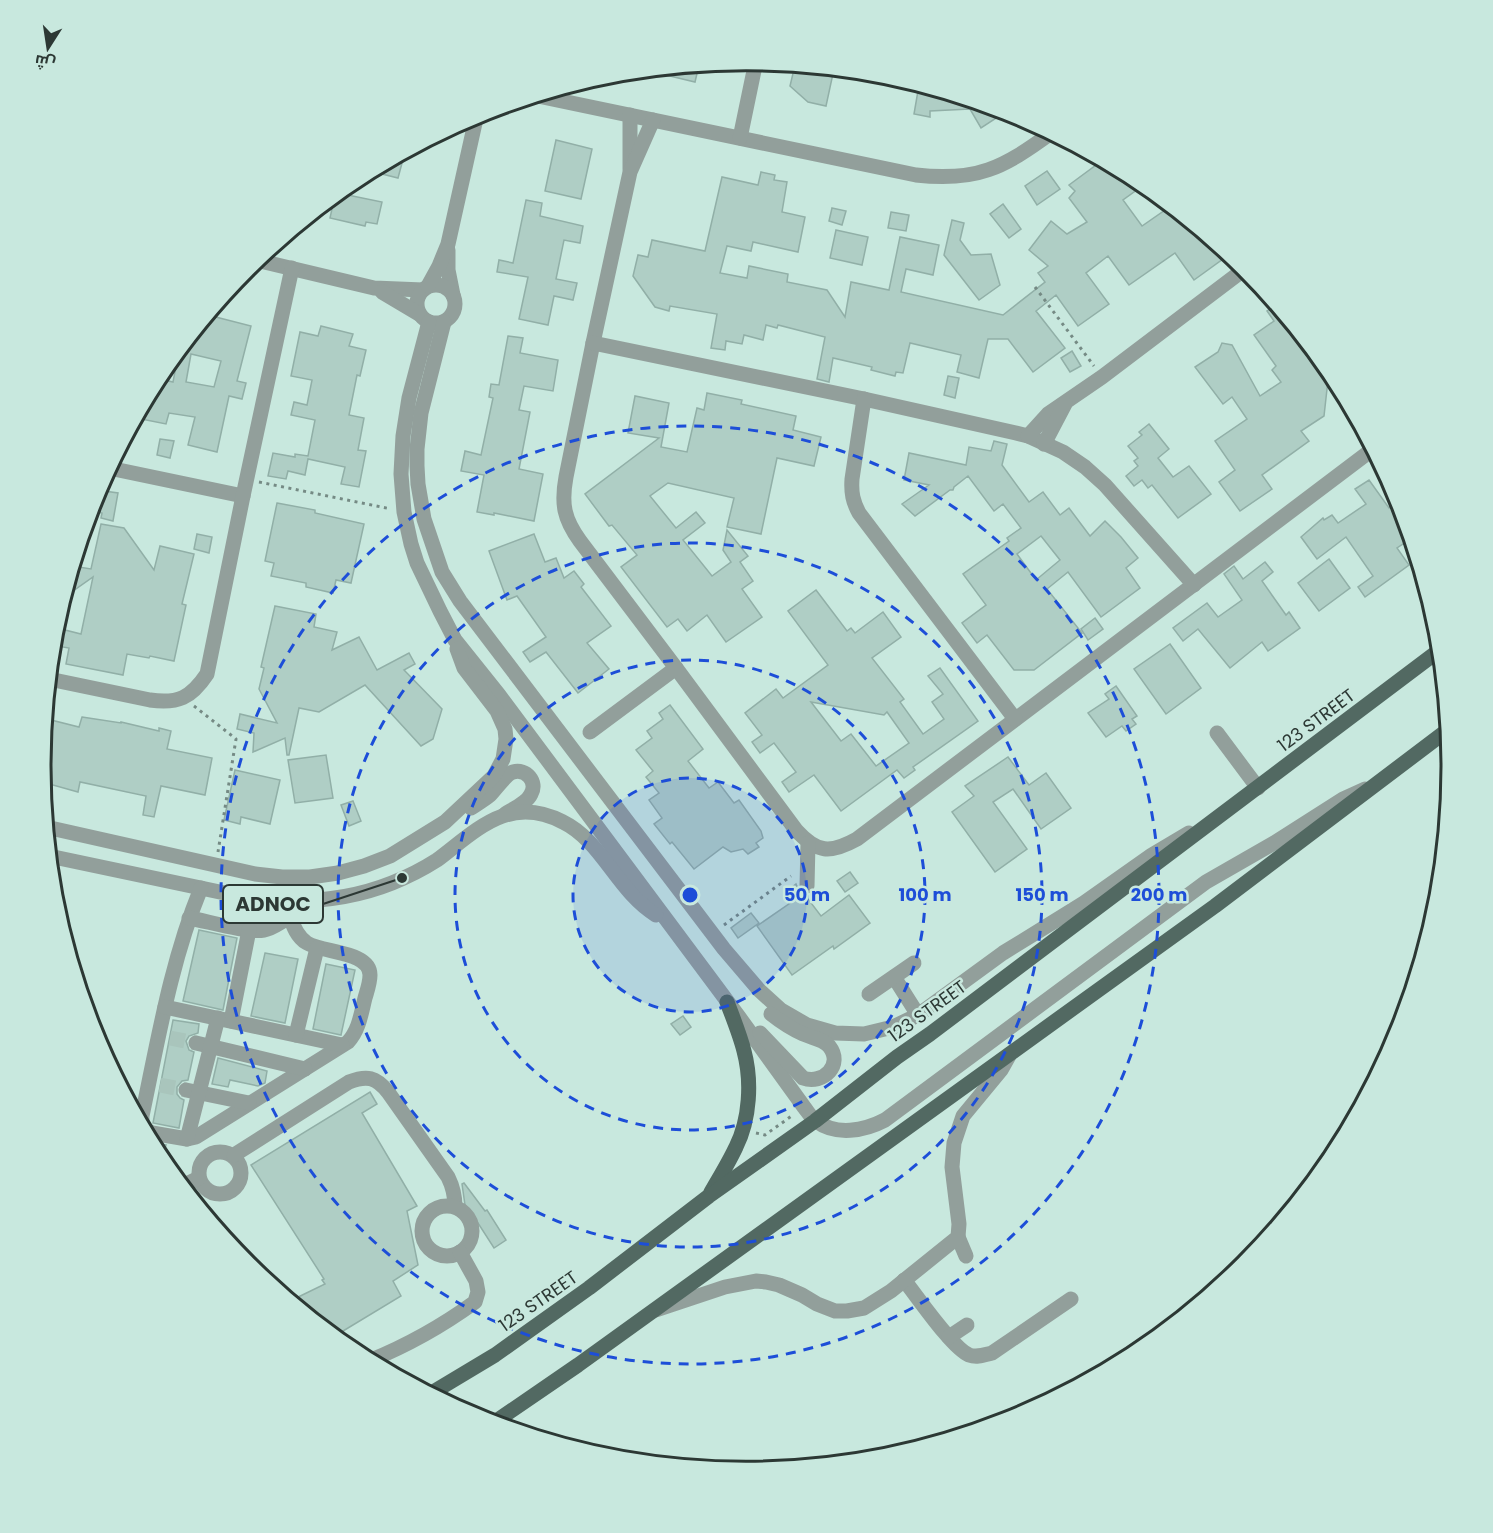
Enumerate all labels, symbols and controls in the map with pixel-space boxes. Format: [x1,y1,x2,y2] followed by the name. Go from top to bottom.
[18,18,78,78] north arrow
[33,49,57,76] text: ش
[1272,682,1360,757] street label: 123 STREET
[784,882,830,907] text: 50 m
[898,882,952,907] text: 100 m
[1015,882,1069,907] text: 150 m
[1131,882,1187,907] text: 200 m
[223,885,323,923] callout: ADNOC
[680,885,700,905] centre of rings
[235,890,311,918] text: ADNOC
[883,974,971,1048] street label: 123 STREET
[494,1265,583,1337] street label: 123 STREET

